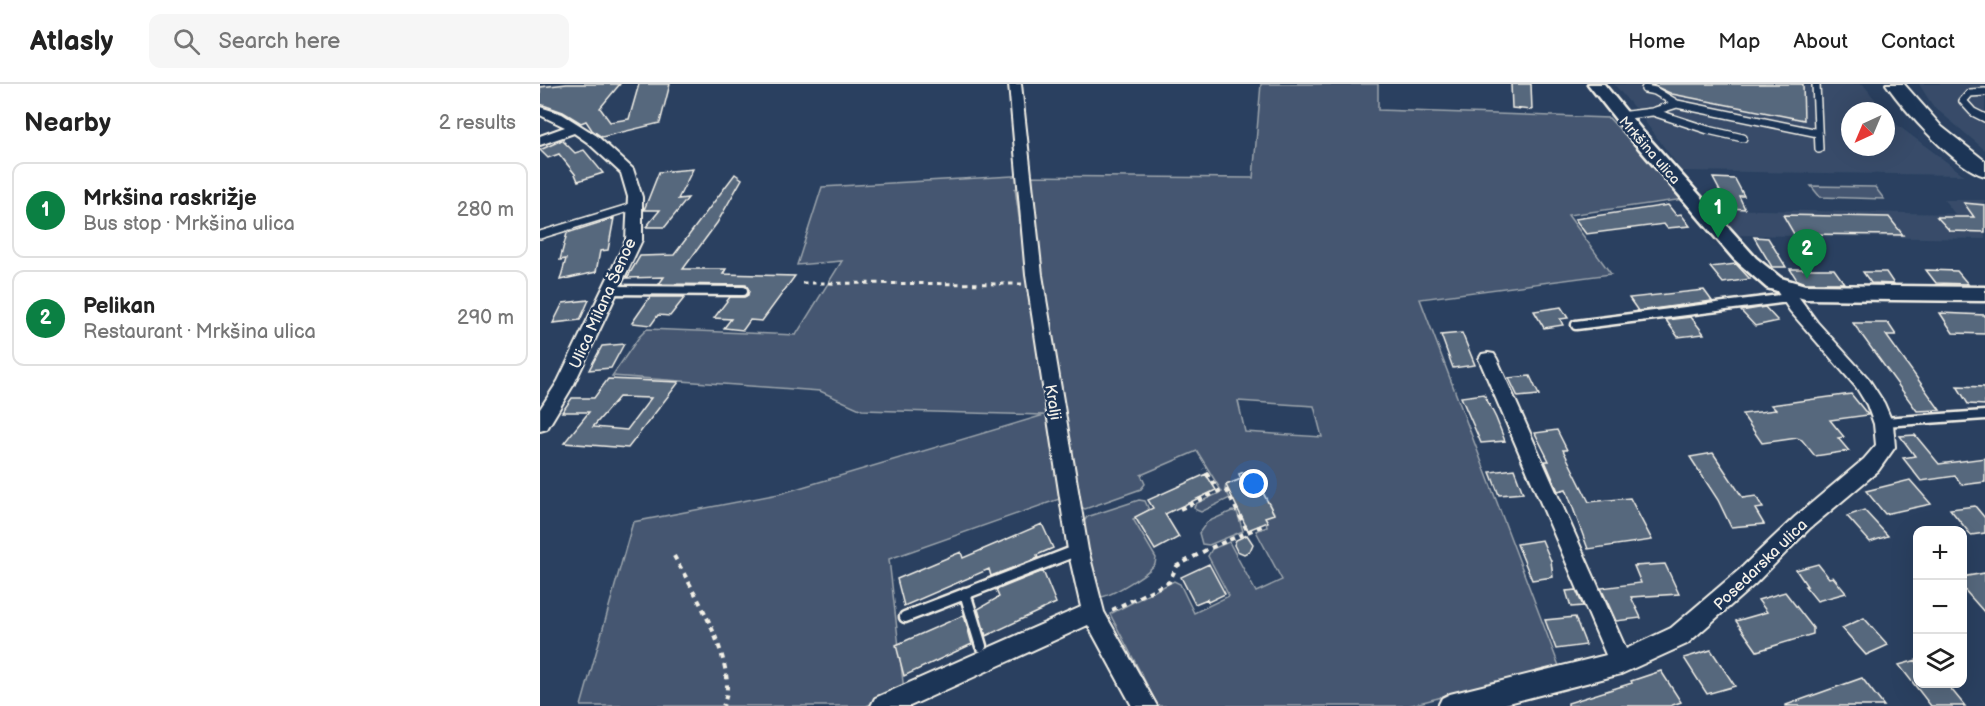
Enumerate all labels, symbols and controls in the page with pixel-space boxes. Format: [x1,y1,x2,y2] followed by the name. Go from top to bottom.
[149,14,569,68] search box
[30,25,113,58] text: Atlasly
[170,25,203,58] icon: search
[218,28,340,55] text: Search here
[1628,29,1685,54] text: Home
[1718,29,1760,54] text: Map
[1793,29,1848,54] text: About
[1881,29,1955,54] text: Contact
[1841,102,1895,156] north arrow
[24,108,111,139] text: Nearby
[439,111,516,135] text: 2 results
[1616,113,1684,188] street label: Mrkšina ulica
[83,185,257,212] text: Mrkšina raskrižje
[1698,188,1738,238] pin: 1
[41,198,50,222] text: 1
[457,198,514,222] text: 280 m
[83,212,295,236] text: Bus stop · Mrkšina ulica
[1788,230,1826,279] pin: 2
[564,234,641,372] street label: Ulica Milana Šenoe
[83,293,155,320] text: Pelikan
[40,306,51,330] text: 2
[457,306,514,330] text: 290 m
[83,320,316,344] text: Restaurant · Mrkšina ulica
[1040,383,1065,421] street label: Kralji
[1239,469,1268,498] your location
[1710,516,1812,614] street label: Posedarska ulica
[1913,526,1967,688] map controls
[1913,526,1967,580] button: +
[1913,580,1967,634] button: −
[1913,634,1967,688] button: layers

